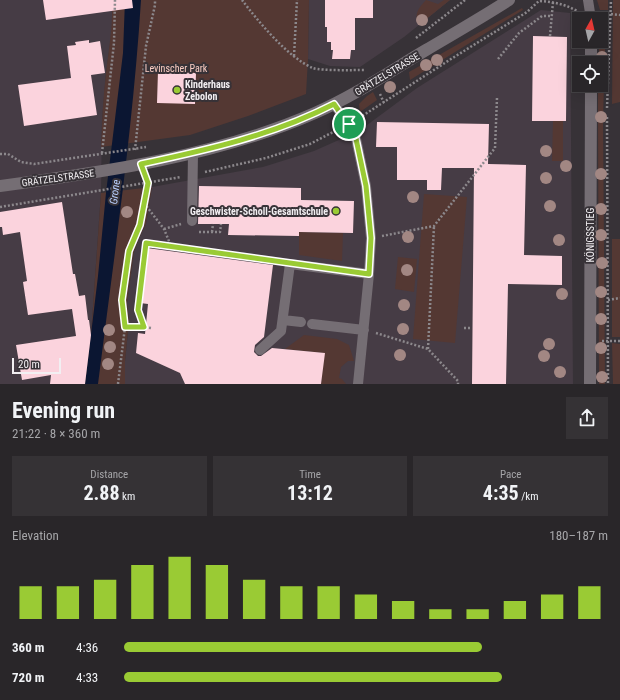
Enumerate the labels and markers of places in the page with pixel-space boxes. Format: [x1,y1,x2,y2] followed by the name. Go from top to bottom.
[185,79,231,102] place label: Kinderhaus Zebolon
[172,85,182,95] marker: Kinderhaus Zebolon
[332,107,366,141] pin
[190,206,328,217] place label: Geschwister-Scholl-Gesamtschule
[331,206,341,216] marker: Geschwister-Scholl-Gesamtschule

